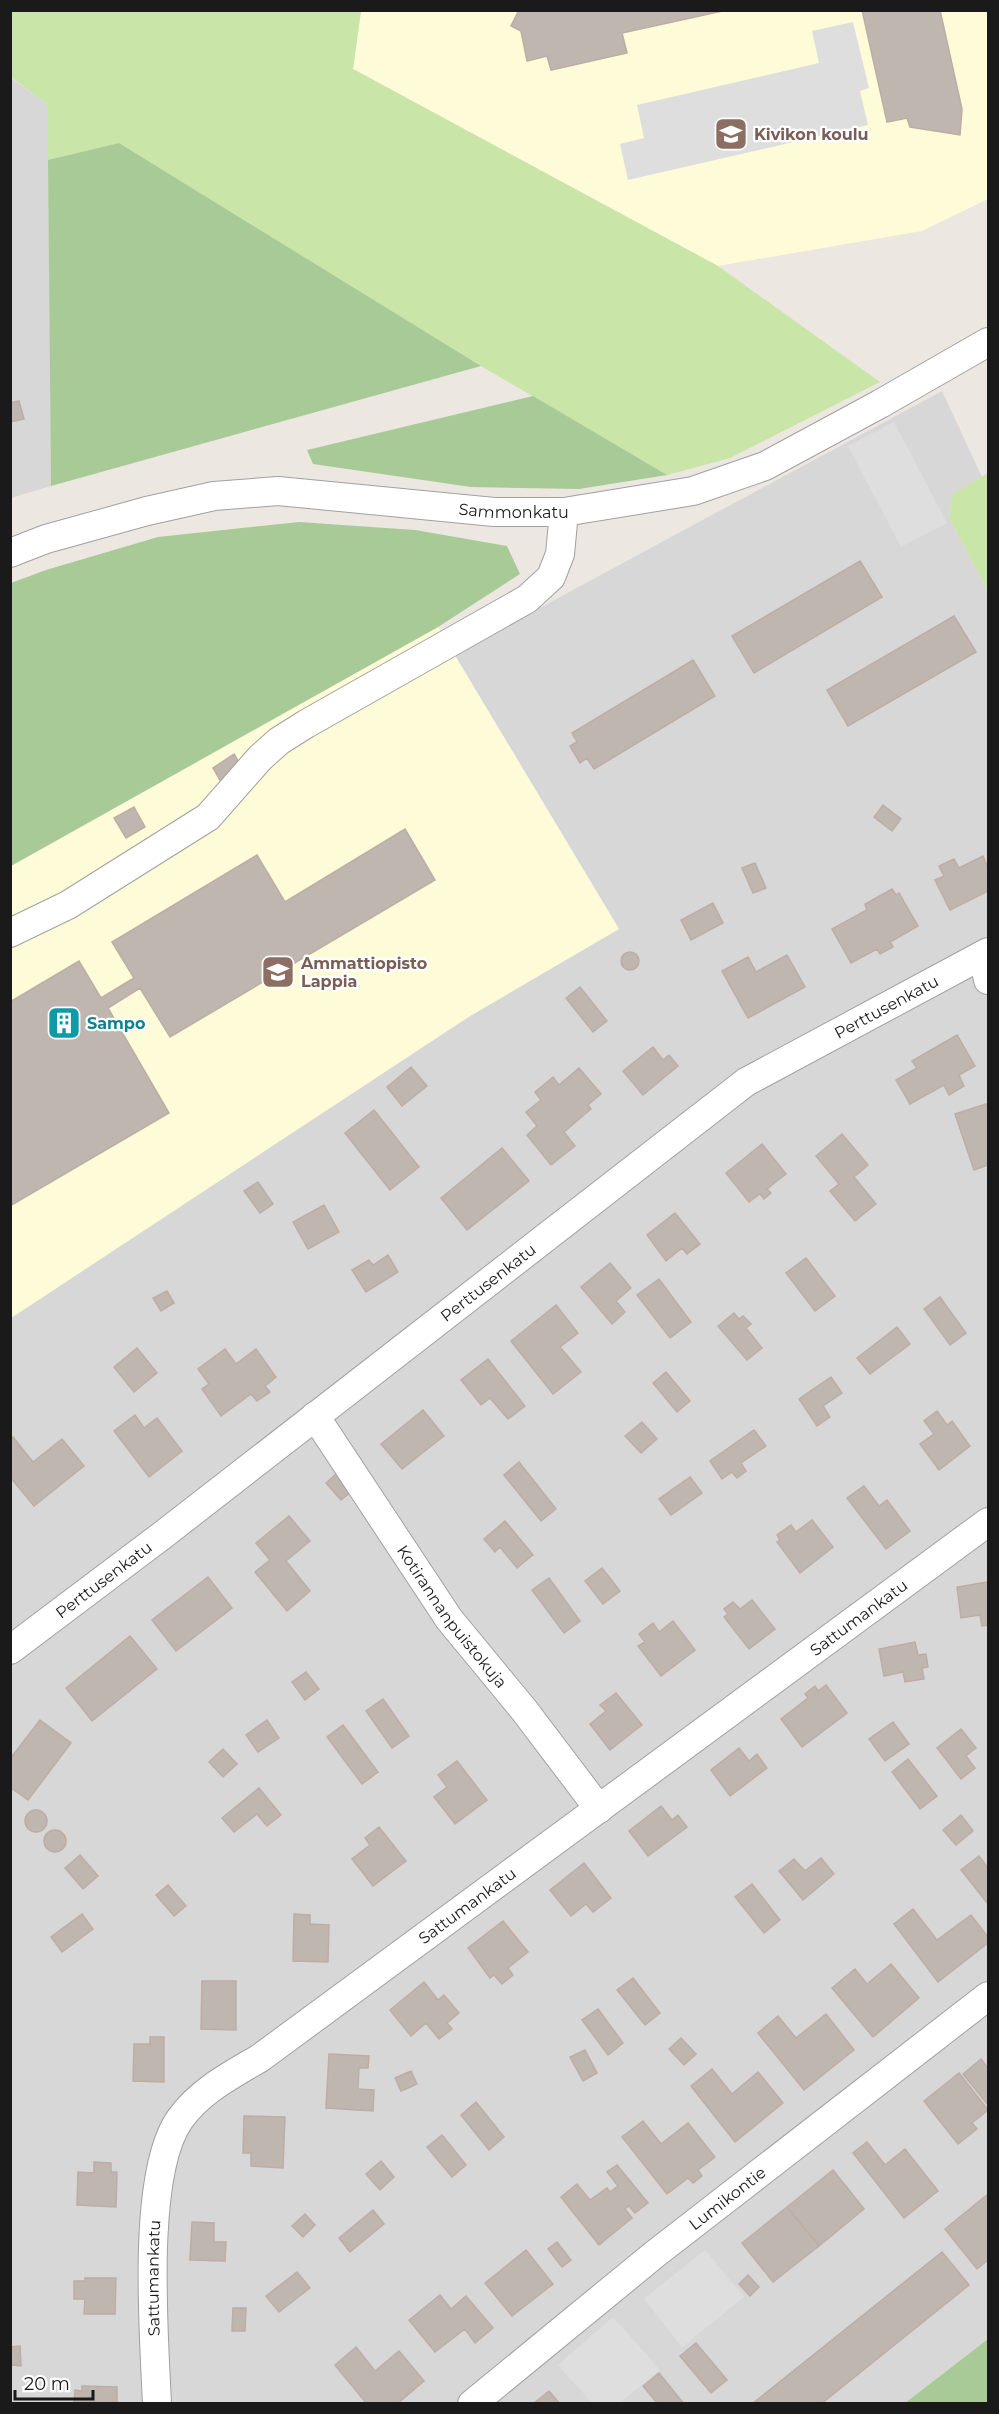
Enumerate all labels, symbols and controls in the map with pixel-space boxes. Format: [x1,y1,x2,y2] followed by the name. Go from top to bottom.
[713,116,749,152] school or university icon: Kivikon koulu
[754,125,869,144] place label: Kivikon koulu
[458,500,569,522] street label: Sammonkatu
[260,954,296,990] school or university icon: Ammattiopisto Lappia
[300,954,427,991] place label: Ammattiopisto Lappia
[831,971,942,1043] street label: Perttusenkatu
[46,1005,82,1041] building icon: Sampo
[87,1014,145,1033] place label: Sampo
[437,1240,540,1326] street label: Perttusenkatu
[52,1538,156,1622] street label: Perttusenkatu
[393,1542,511,1692] street label: Kotirannanpuistokuja
[806,1576,911,1660] street label: Sattumankatu
[415,1864,520,1948] street label: Sattumankatu
[685,2163,770,2234] street label: Lumikontie
[143,2219,164,2337] street label: Sattumankatu
[15,2363,93,2401] scale bar
[24,2373,70,2395] text: 20 m

